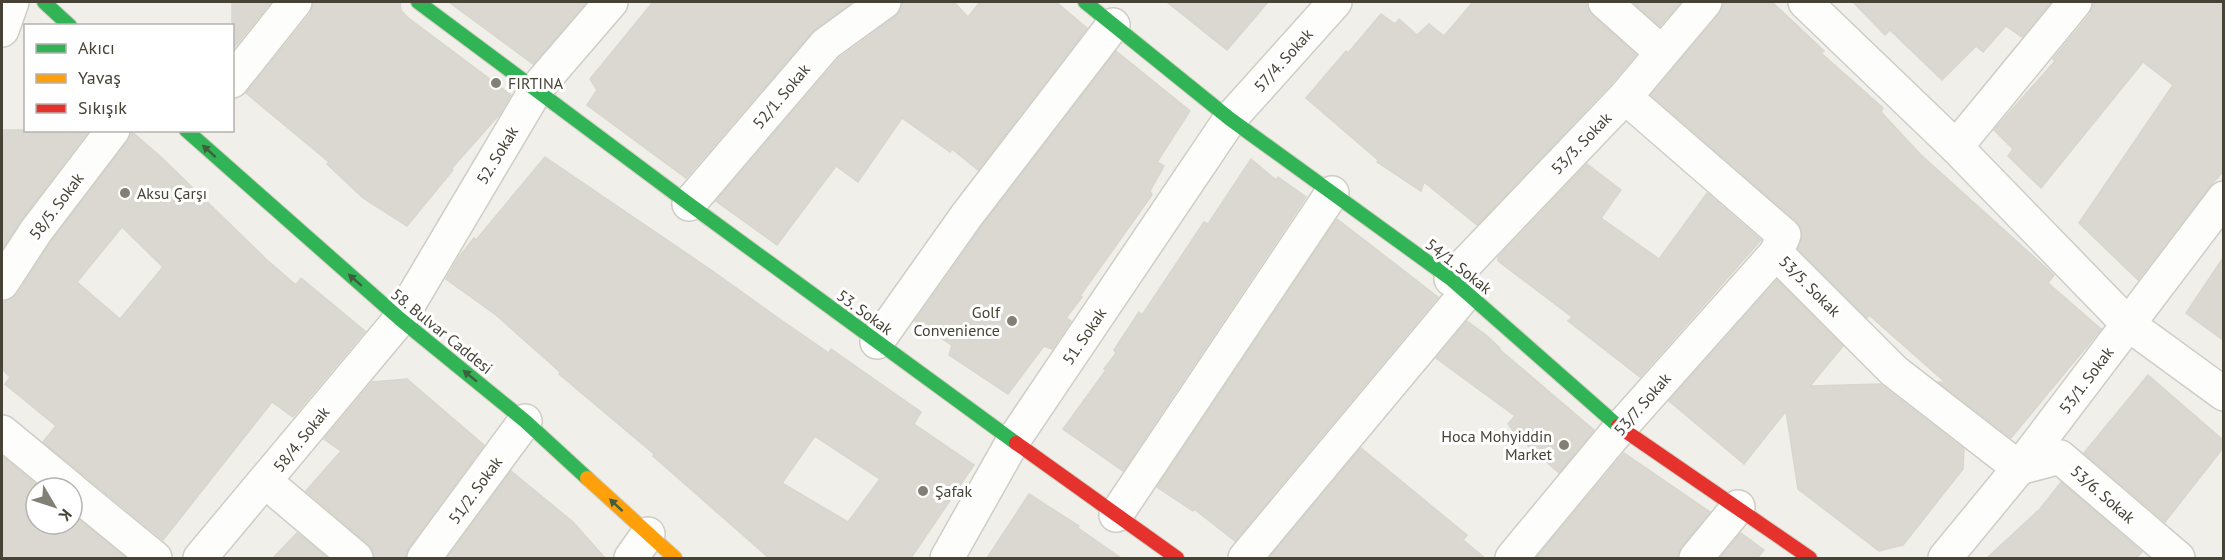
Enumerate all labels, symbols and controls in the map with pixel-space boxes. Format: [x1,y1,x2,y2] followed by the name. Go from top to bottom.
[24,24,234,132] legend
[1249,24,1317,96] street label: 57/4. Sokak
[78,36,115,59] text: Akıcı
[748,59,814,133] street label: 52/1. Sokak
[78,66,121,89] text: Yavaş
[508,73,564,93] place label: FIRTINA
[489,76,503,90] marker: FIRTINA
[78,96,127,119] text: Sıkışık
[1547,108,1616,178] street label: 53/3. Sokak
[472,122,522,188] street label: 52. Sokak
[202,145,216,159] one-way arrow
[24,168,88,243] street label: 58/5. Sokak
[137,183,207,203] place label: Aksu Çarşı
[118,186,132,200] marker: Aksu Çarşı
[1422,234,1496,298] street label: 54/1. Sokak
[1775,251,1845,321] street label: 53/5. Sokak
[348,274,363,287] one-way arrow
[387,284,497,378] street label: 58. Bulvar Caddesi
[833,285,897,339] street label: 53. Sokak
[914,302,1001,340] place label: Golf Convenience
[1058,304,1110,368] street label: 51. Sokak
[1005,314,1019,328] marker: Golf Convenience
[2054,342,2118,417] street label: 53/1. Sokak
[1609,368,1675,440] street label: 53/7. Sokak
[463,370,478,383] one-way arrow
[268,402,334,476] street label: 58/4. Sokak
[1441,426,1553,464] place label: Hoca Mohyiddin Market
[1557,438,1571,452] marker: Hoca Mohyiddin Market
[444,452,506,528] street label: 51/2. Sokak
[2067,461,2139,528] street label: 53/6. Sokak
[24,476,84,536] north arrow
[935,481,972,501] place label: Şafak
[916,484,930,498] marker: Şafak
[609,498,624,512] one-way arrow
[55,505,77,526] text: K

